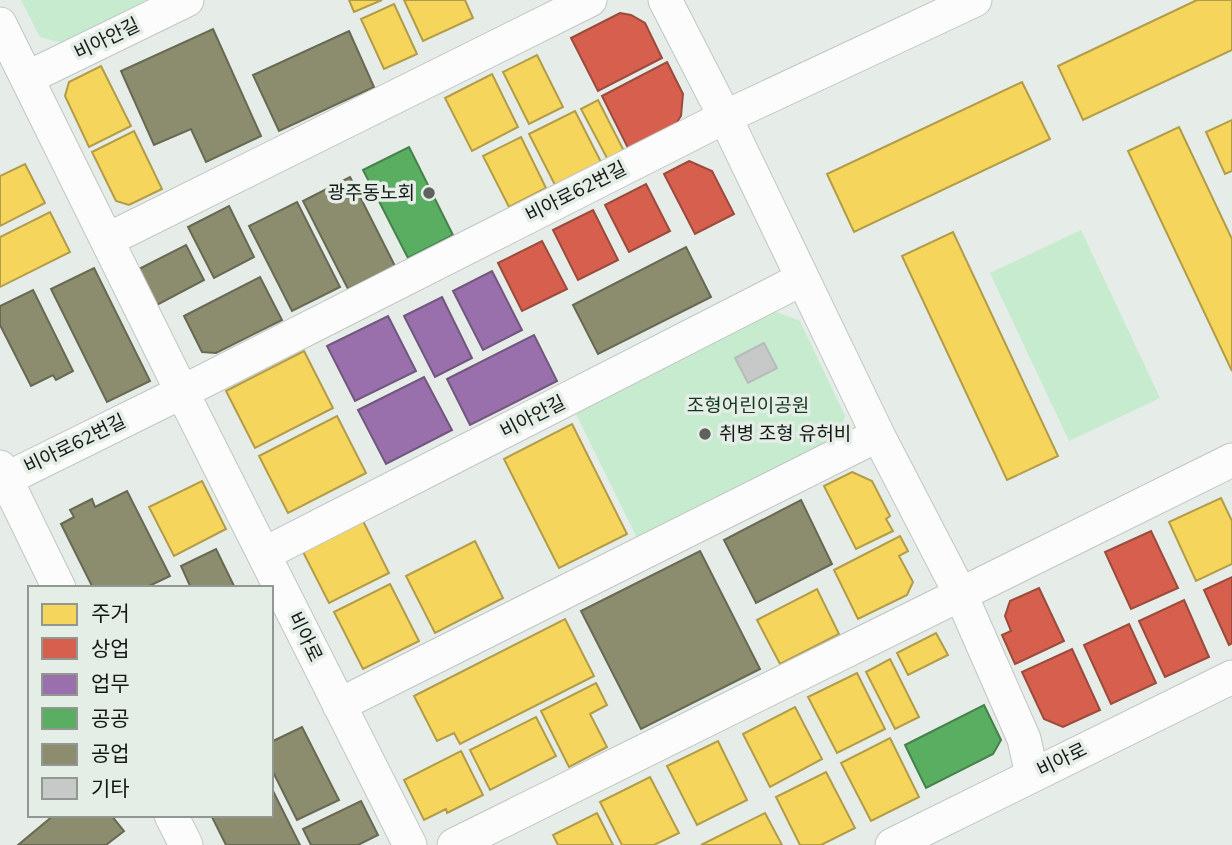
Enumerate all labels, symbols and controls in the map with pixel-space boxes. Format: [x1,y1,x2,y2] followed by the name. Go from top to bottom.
[70,12,144,66] street label: 비아안길
[521,155,631,229] street label: 비아로62번길
[328,180,415,206] place label: 광주동노회
[421,185,437,201] marker: 광주동노회
[496,390,570,444] street label: 비아안길
[687,393,809,419] park label: 조형어린이공원
[20,408,130,480] street label: 비아로62번길
[719,421,851,447] place label: 취병 조형 유허비
[697,426,713,442] marker: 취병 조형 유허비
[28,586,273,817] legend
[91,600,130,628] text: 주거
[282,608,328,666] street label: 비아로
[91,635,130,663] text: 상업
[91,670,130,698] text: 업무
[91,705,130,733] text: 공공
[1033,737,1091,783] street label: 비아로
[91,740,130,768] text: 공업
[91,775,130,803] text: 기타

